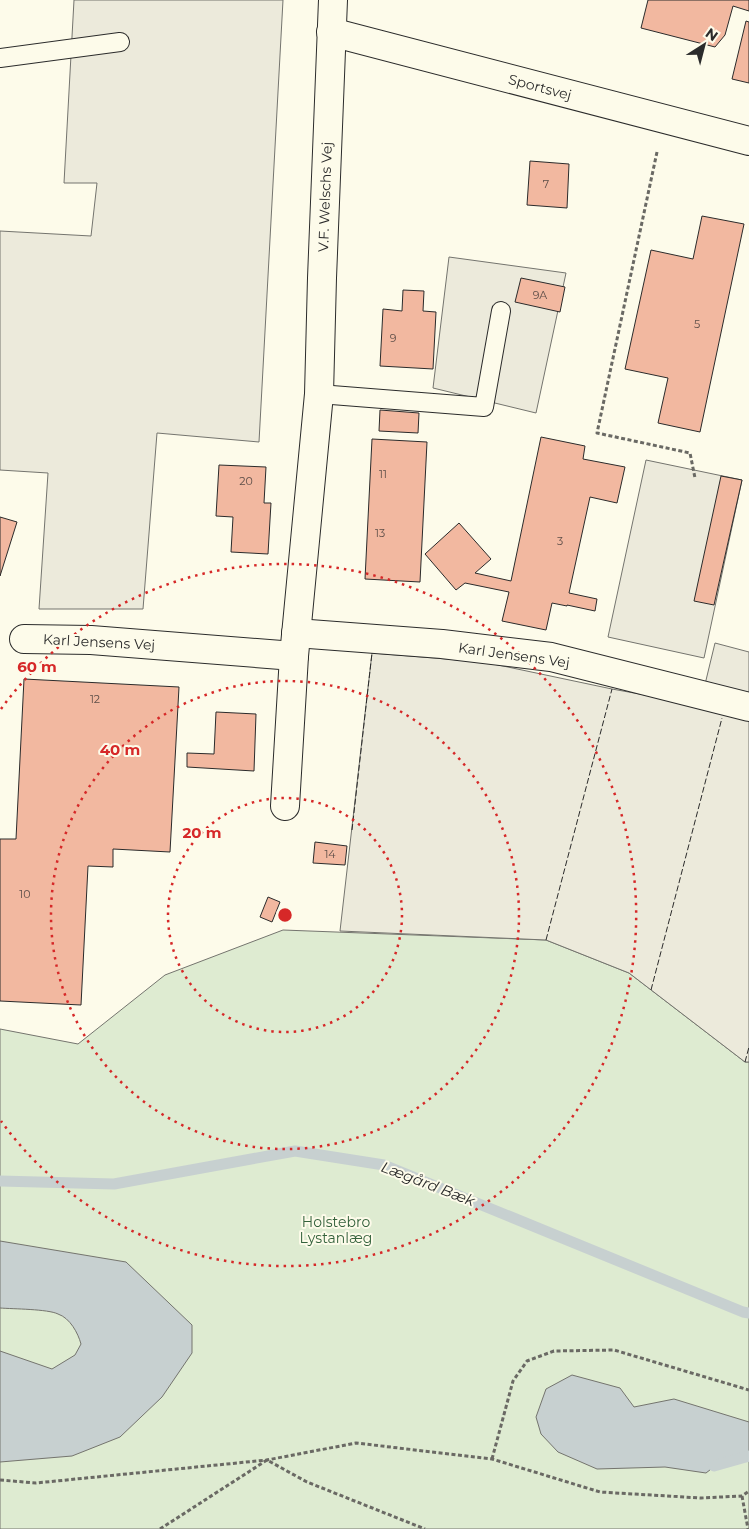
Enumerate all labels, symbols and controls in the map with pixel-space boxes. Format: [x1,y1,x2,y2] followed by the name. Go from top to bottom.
[679,20,729,70] north arrow
[702,24,722,45] text: N
[506,70,574,104] street label: Sportsvej
[314,142,336,252] street label: V.F. Welschs Vej
[543,177,549,191] house number: 7
[533,288,547,302] house number: 9A
[694,317,700,331] house number: 5
[390,331,397,345] house number: 9
[379,467,387,481] house number: 11
[239,474,253,488] house number: 20
[375,526,385,540] house number: 13
[557,534,563,548] house number: 3
[42,630,156,654] street label: Karl Jensens Vej
[457,638,571,672] street label: Karl Jensens Vej
[17,657,57,676] text: 60 m
[90,692,100,706] house number: 12
[100,740,140,759] text: 40 m
[182,823,222,842] text: 20 m
[324,847,336,861] house number: 14
[19,887,31,901] house number: 10
[276,906,294,924] centre of rings
[379,1157,479,1211] water label: Lægård Bæk
[300,1213,372,1247] park label: Holstebro Lystanlæg

